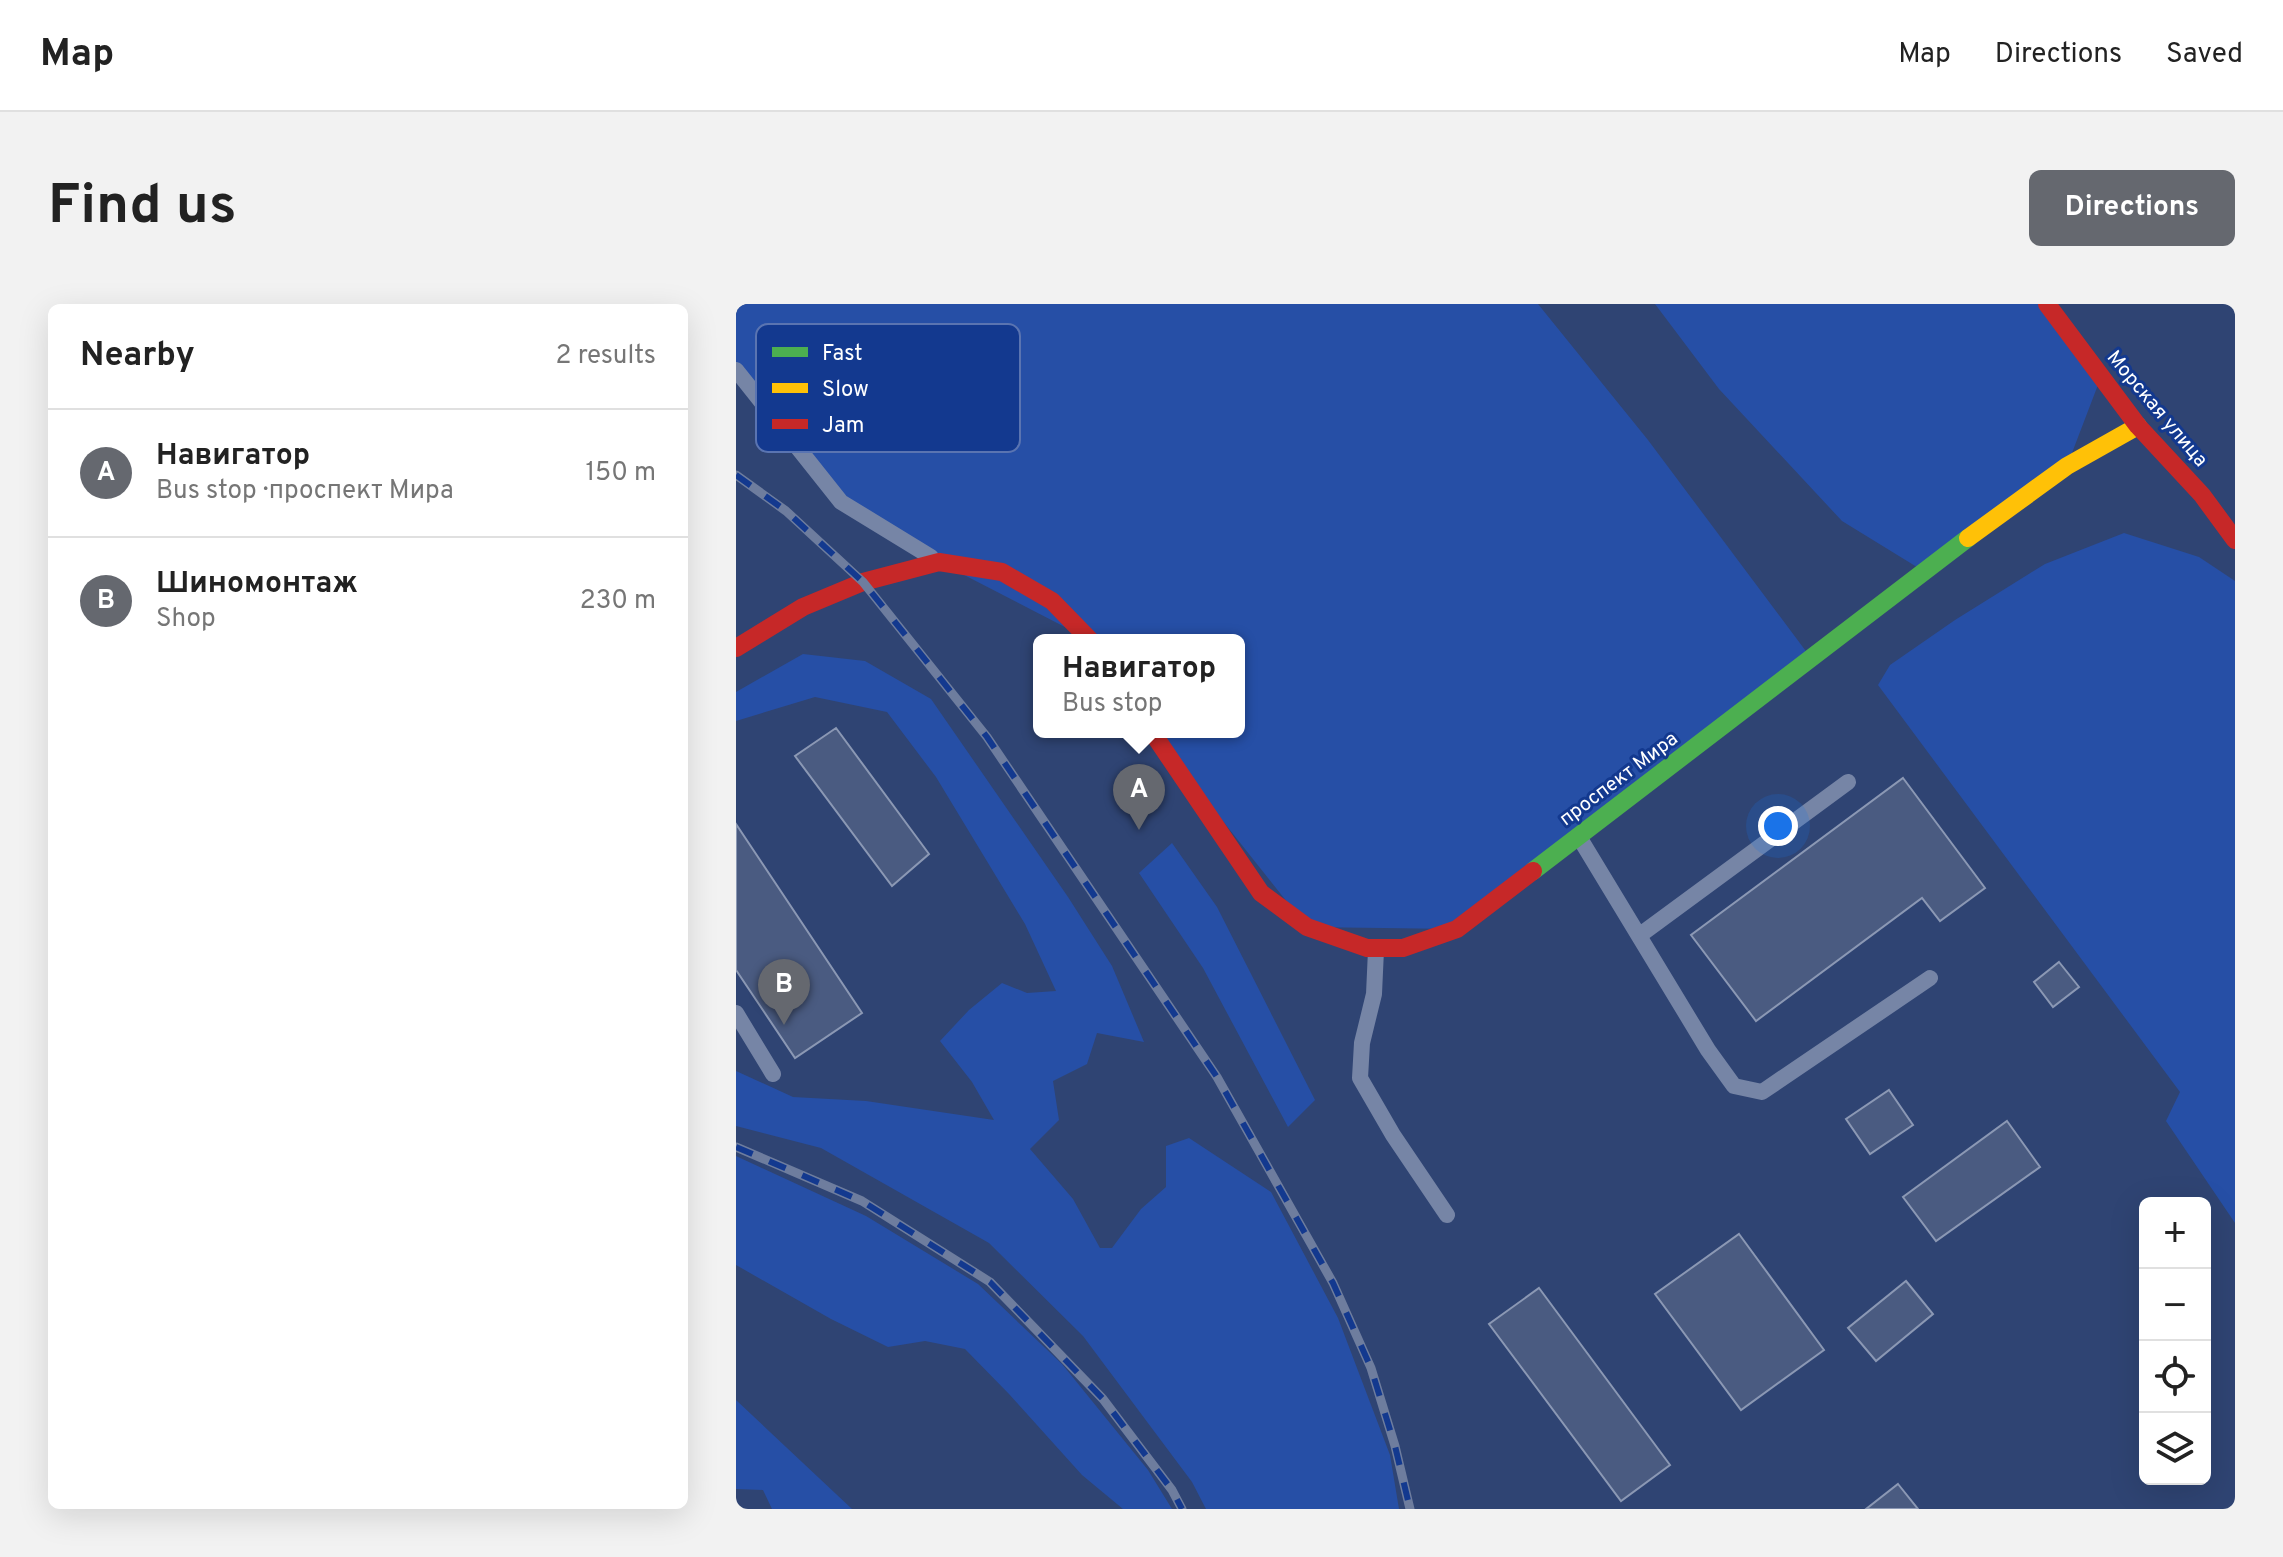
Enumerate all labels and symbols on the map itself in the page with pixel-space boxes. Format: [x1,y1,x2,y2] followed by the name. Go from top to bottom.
[756,324,1020,452] legend
[822,341,863,368] text: Fast
[2100,346,2213,473] street label: Морская улица
[822,377,869,404] text: Slow
[822,413,865,440] text: Jam
[1555,726,1684,833] street label: проспект Мира
[1113,764,1165,830] pin: A
[1758,806,1798,846] your location
[758,959,810,1025] pin: B

